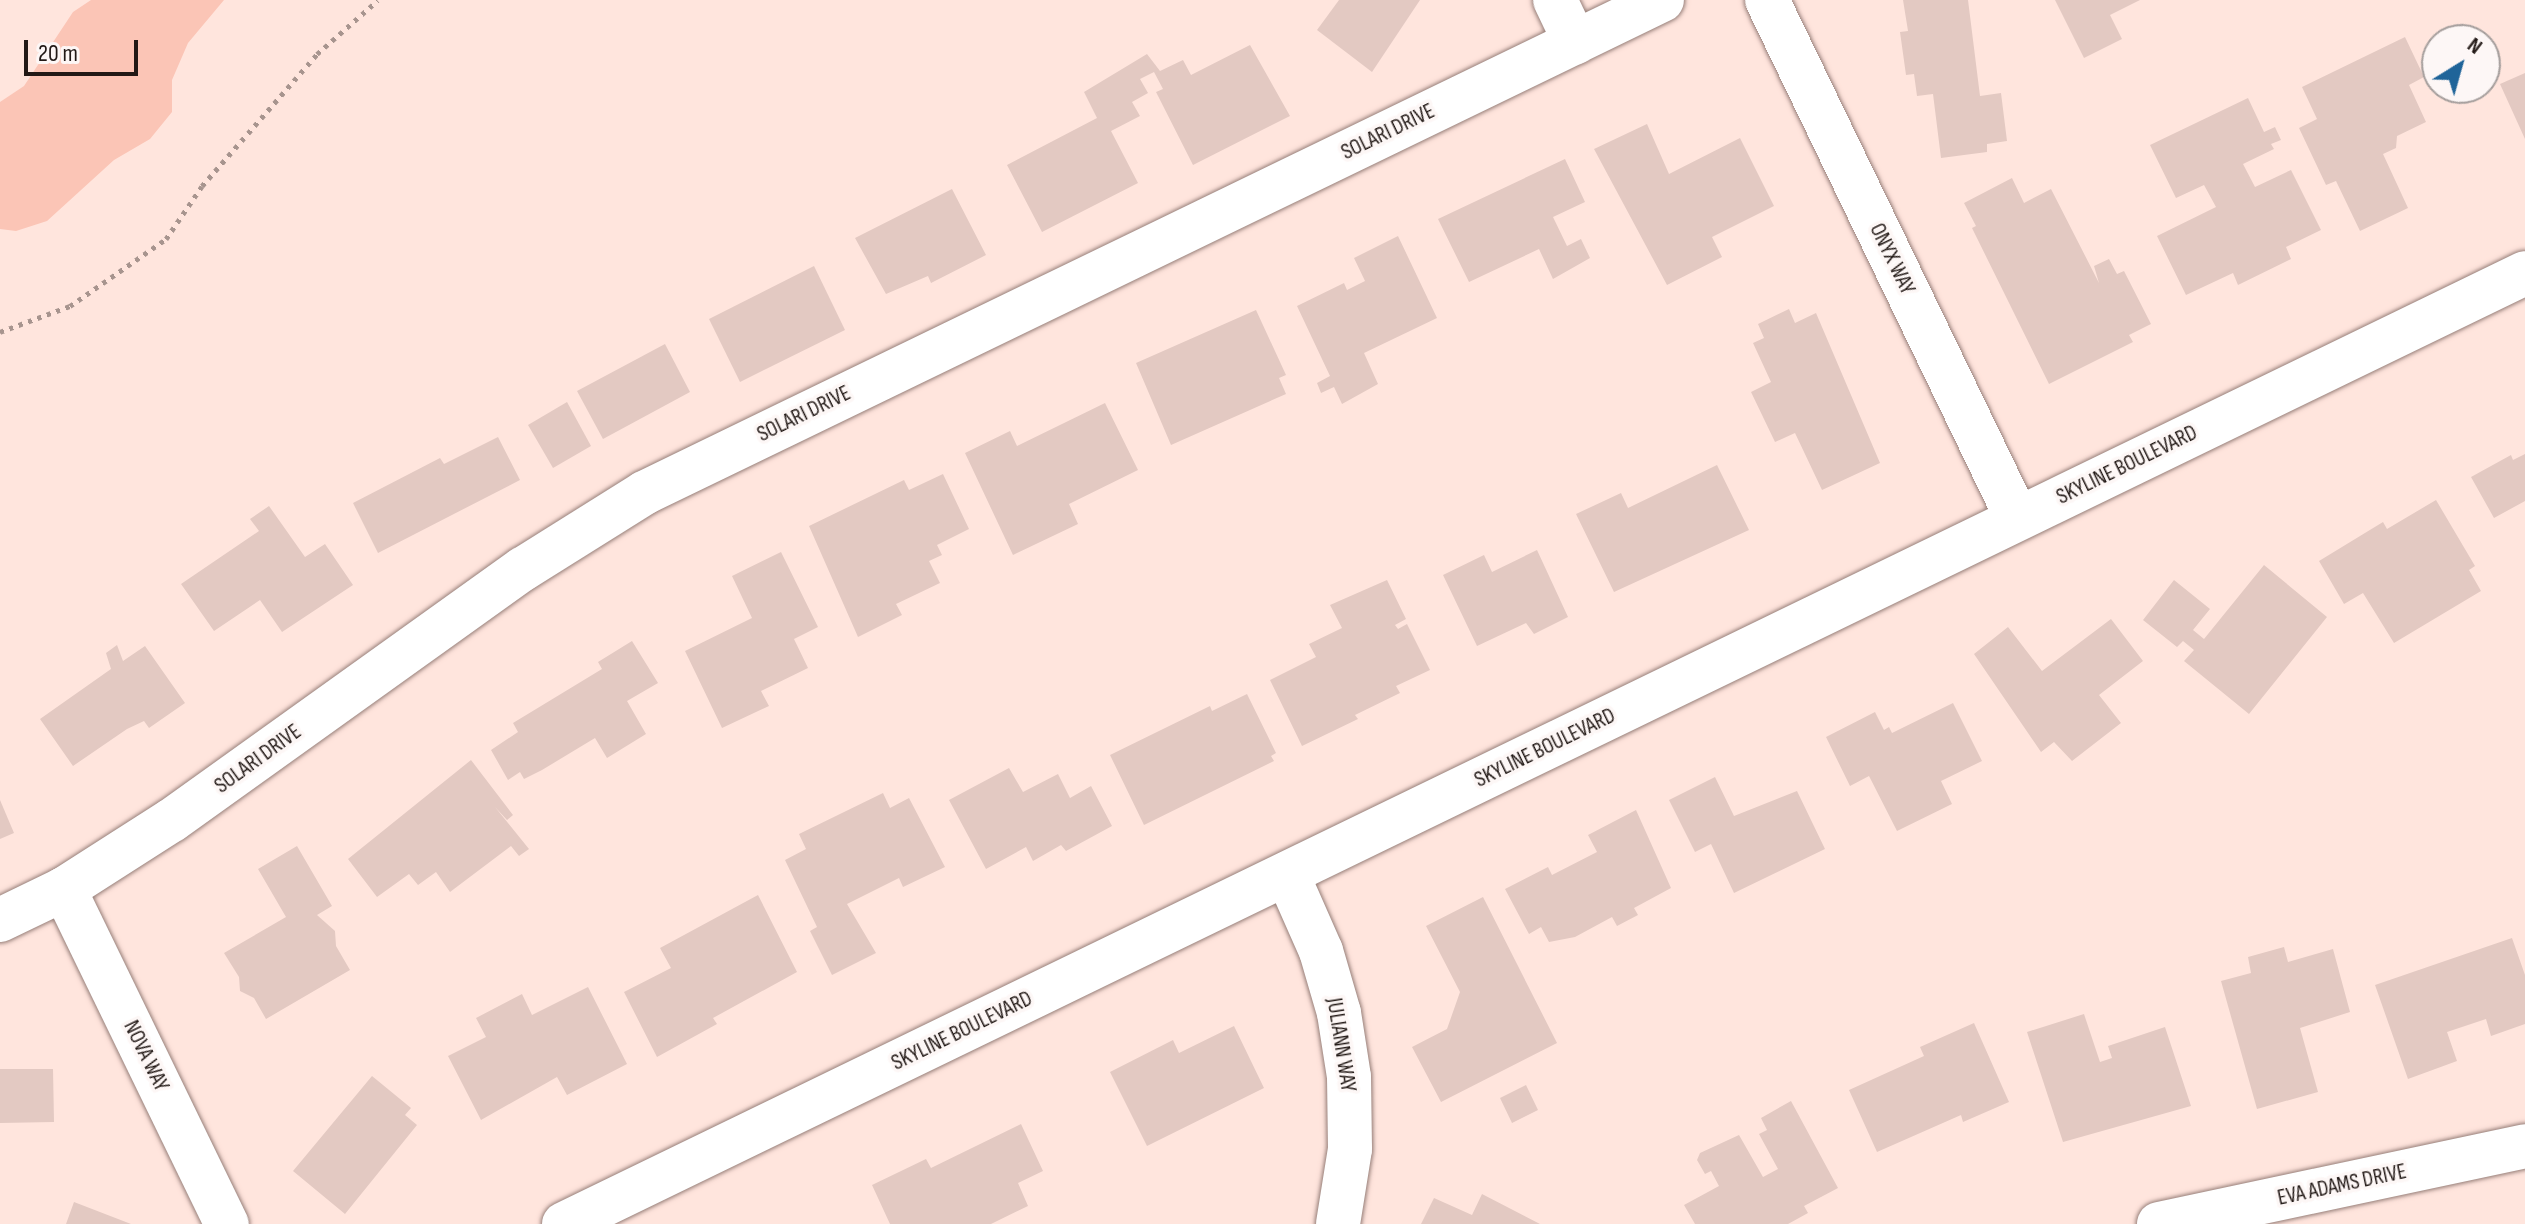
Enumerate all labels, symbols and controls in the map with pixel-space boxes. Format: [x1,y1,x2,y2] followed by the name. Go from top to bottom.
[28,24,142,74] scale bar
[2421,24,2501,104] north arrow
[2462,32,2487,60] text: N
[38,39,78,68] text: 20 m
[1337,98,1439,166] street label: SOLARI DRIVE
[1864,219,1920,299] street label: ONYX WAY
[753,380,855,448] street label: SOLARI DRIVE
[2052,420,2202,510] street label: SKYLINE BOULEVARD
[1470,703,1620,793] street label: SKYLINE BOULEVARD
[210,719,306,799] street label: SOLARI DRIVE
[887,986,1037,1076] street label: SKYLINE BOULEVARD
[1321,996,1361,1094] street label: JULIANN WAY
[118,1016,174,1096] street label: NOVA WAY
[2275,1158,2409,1212] street label: EVA ADAMS DRIVE

